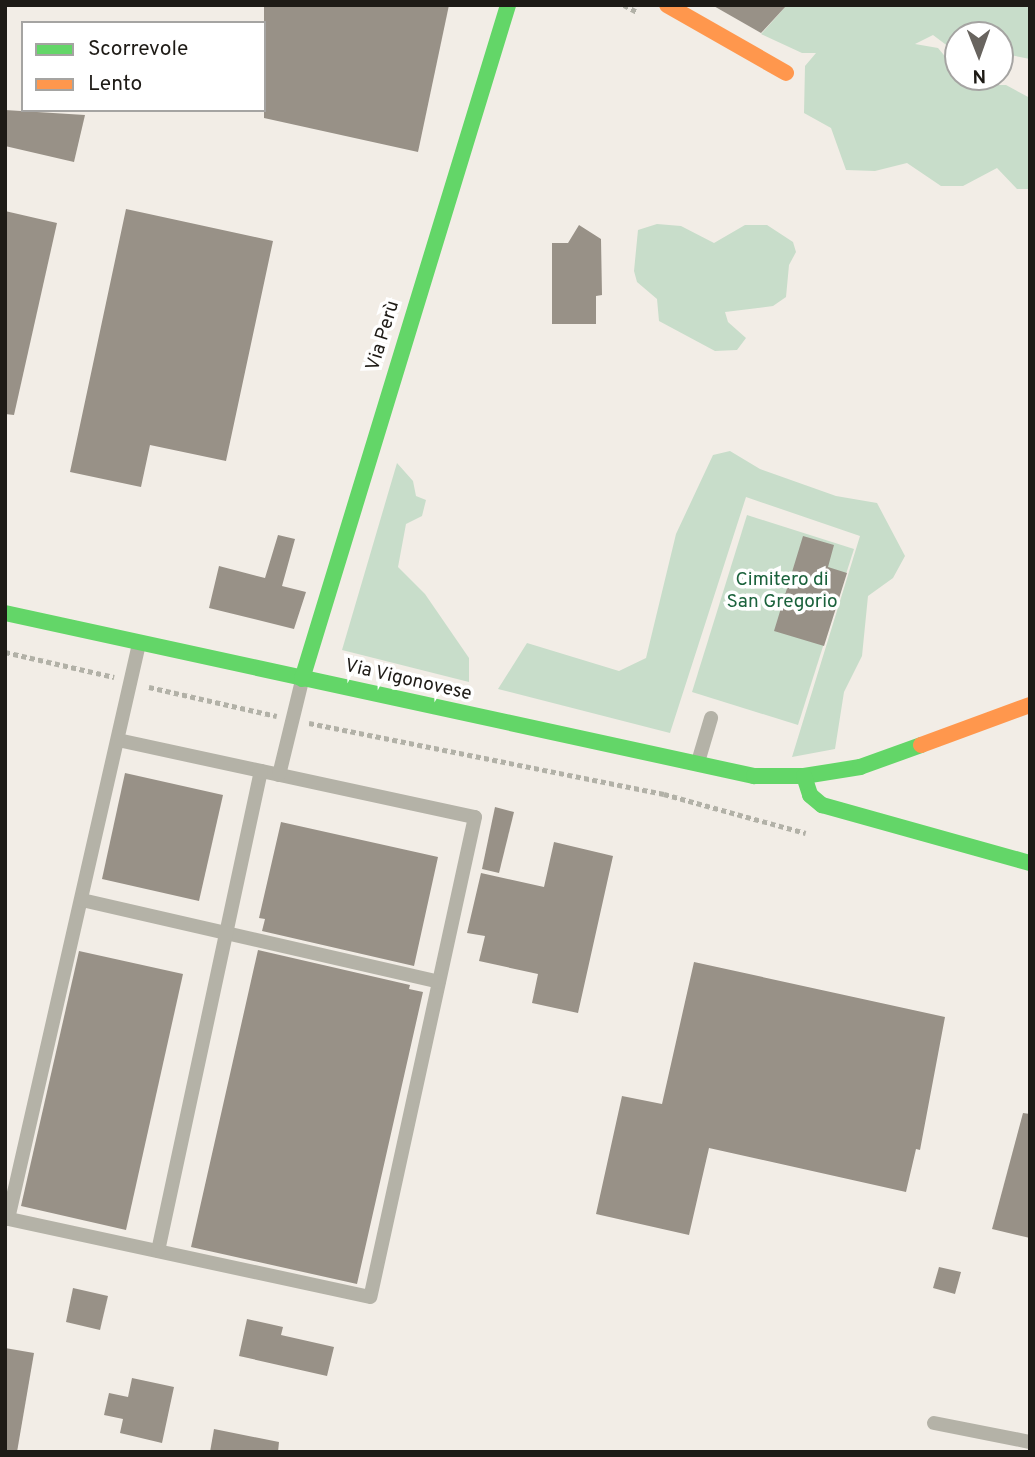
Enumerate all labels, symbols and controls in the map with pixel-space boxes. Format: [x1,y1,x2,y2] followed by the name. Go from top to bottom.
[21,21,266,112] legend
[944,21,1014,91] north arrow
[88,36,188,63] text: Scorrevole
[972,63,986,87] text: N
[88,71,142,98] text: Lento
[363,298,405,374] street label: Via Perù
[726,570,838,614] park label: Cimitero di San Gregorio
[342,655,474,707] street label: Via Vigonovese

